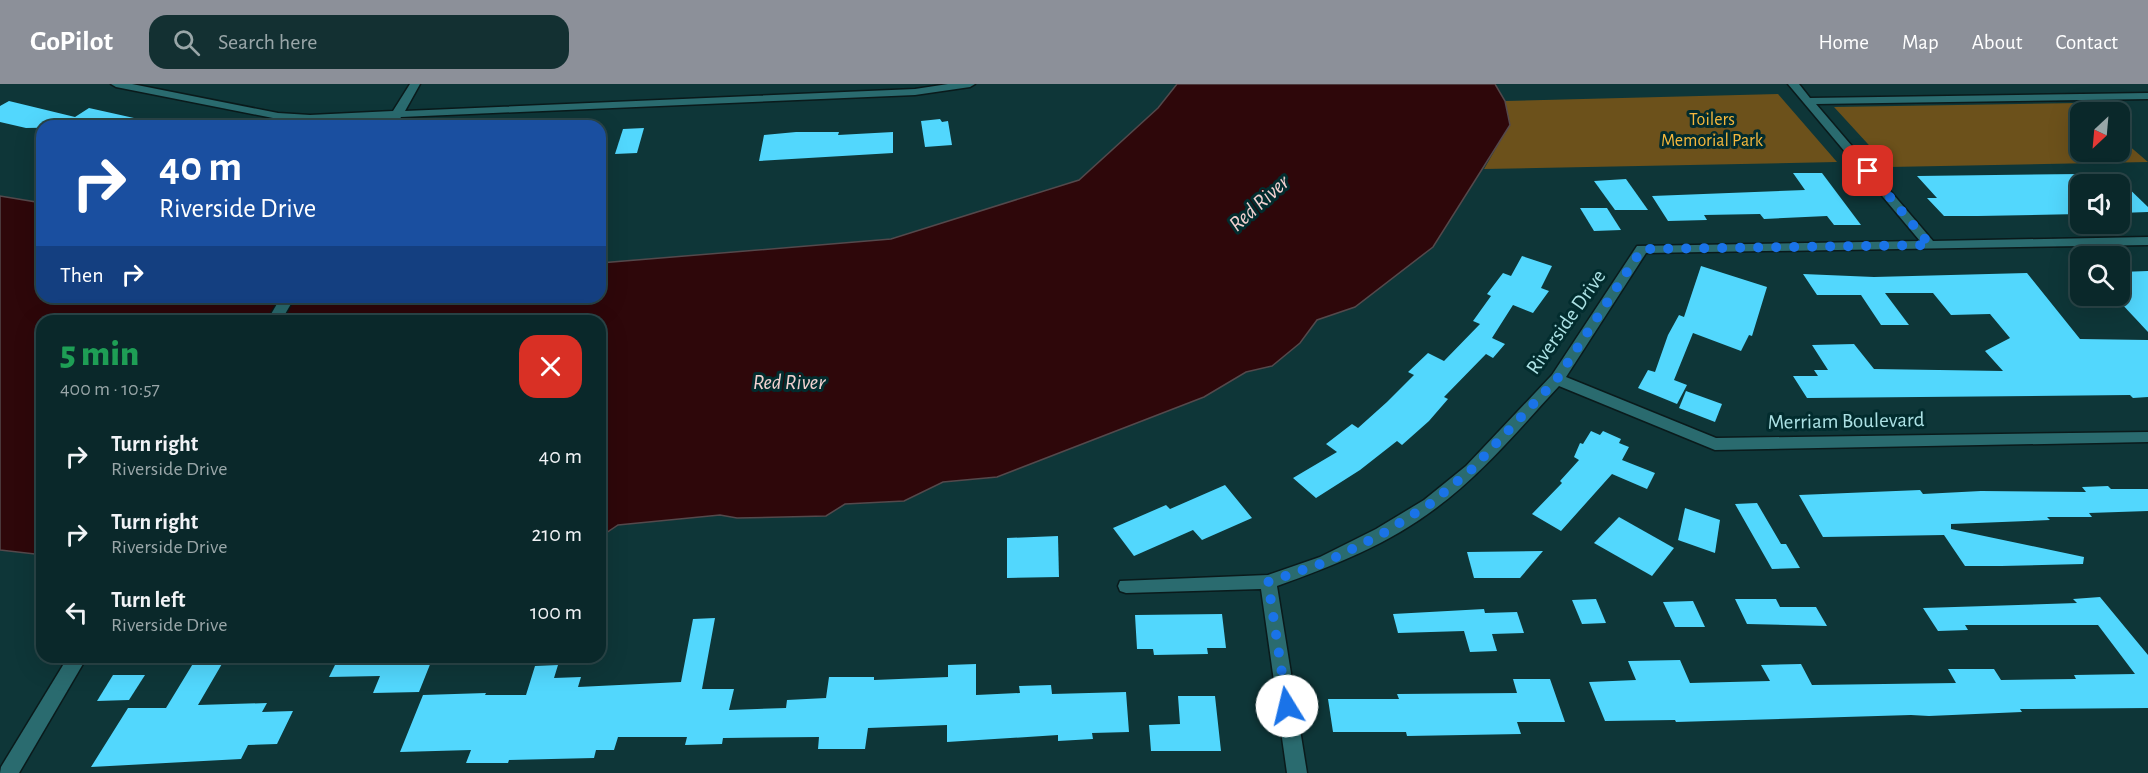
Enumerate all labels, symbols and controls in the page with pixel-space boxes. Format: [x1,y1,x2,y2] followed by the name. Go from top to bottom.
[149,15,569,69] search box
[170,26,203,59] icon: search
[30,28,113,56] text: GoPilot
[218,31,318,53] text: Search here
[1818,32,1869,53] text: Home
[1902,32,1939,53] text: Map
[1972,32,2022,53] text: About
[2055,32,2118,53] text: Contact
[2070,102,2130,162] north arrow
[2070,102,2130,306] map controls
[1661,111,1764,150] park label: Toilers Memorial Park
[60,144,138,222] icon: right
[1842,145,1893,196] pin
[159,146,242,188] text: 40 m
[1851,154,1884,187] icon: arrive
[1225,170,1294,235] water label: Red River
[2070,174,2130,234] button: sound
[159,195,316,222] text: Riverside Drive
[2070,246,2130,306] button: search
[116,258,149,291] icon: right
[60,264,104,286] text: Then
[1522,266,1610,378] street label: Riverside Drive
[519,335,582,398] button: close
[60,336,139,372] text: 5 min
[753,371,826,393] water label: Red River
[60,379,160,399] text: 400 m · 10:57
[1767,409,1925,433] street label: Merriam Boulevard
[111,433,198,455] text: Turn right
[60,440,93,473] icon: right
[539,445,582,467] text: 40 m
[111,459,228,479] text: Riverside Drive
[111,511,198,533] text: Turn right
[60,518,93,551] icon: right
[532,523,582,545] text: 210 m
[111,537,228,557] text: Riverside Drive
[111,589,185,611] text: Turn left
[60,596,93,629] icon: left
[530,601,582,623] text: 100 m
[111,615,228,635] text: Riverside Drive
[1255,674,1319,738] position arrow

